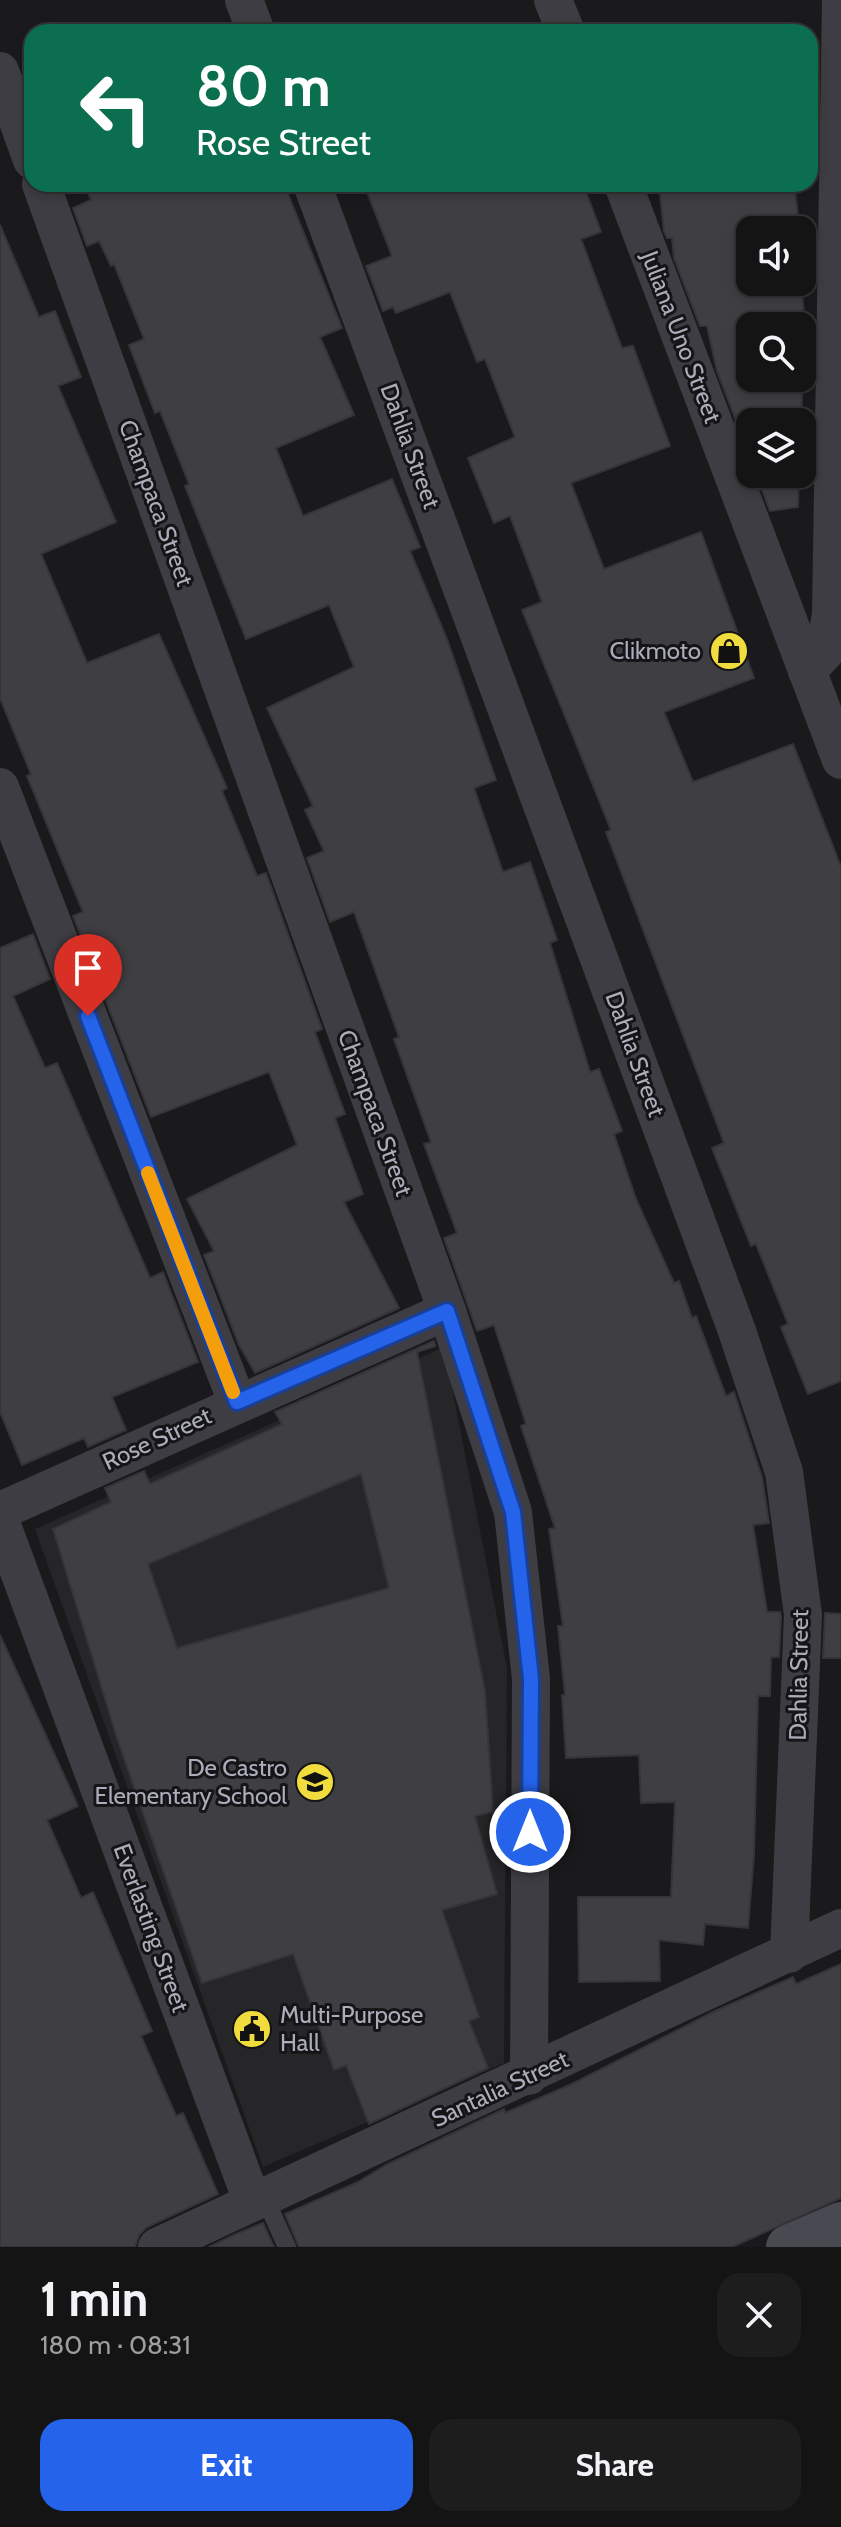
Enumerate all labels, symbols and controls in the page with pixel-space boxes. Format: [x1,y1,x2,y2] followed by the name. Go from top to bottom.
[196,52,331,120] text: 80 m
[64,56,168,160] icon: left
[196,120,371,164] text: Rose Street
[736,216,816,488] map controls
[736,216,816,296] button: sound
[635,246,728,427] street label: Juliana Uno Street
[736,312,816,392] button: search
[374,379,447,512] street label: Dahlia Street
[736,408,816,488] button: layers
[113,416,200,590] street label: Champaca Street
[708,630,750,672] shop icon: Clikmoto
[609,636,701,665] place label: Clikmoto
[54,934,122,1016] pin
[66,946,110,990] icon: arrive
[599,987,672,1120] street label: Dahlia Street
[332,1026,419,1200] street label: Champaca Street
[98,1401,216,1476] street label: Rose Street
[783,1609,814,1741] street label: Dahlia Street
[95,1753,287,1810] place label: De Castro Elementary School
[294,1761,336,1803] school or university icon: De Castro Elementary School
[488,1790,572,1874] position arrow
[108,1840,195,2016] street label: Everlasting Street
[280,2000,423,2057] place label: Multi-Purpose Hall
[231,2008,273,2050] public building icon: Multi-Purpose Hall
[427,2044,573,2133] street label: Santalia Street
[40,2270,148,2328] text: 1 min
[717,2273,801,2357] button: close
[40,2329,191,2361] text: 180 m · 08:31
[40,2419,413,2511] button: Exit
[429,2419,801,2511] button: Share

